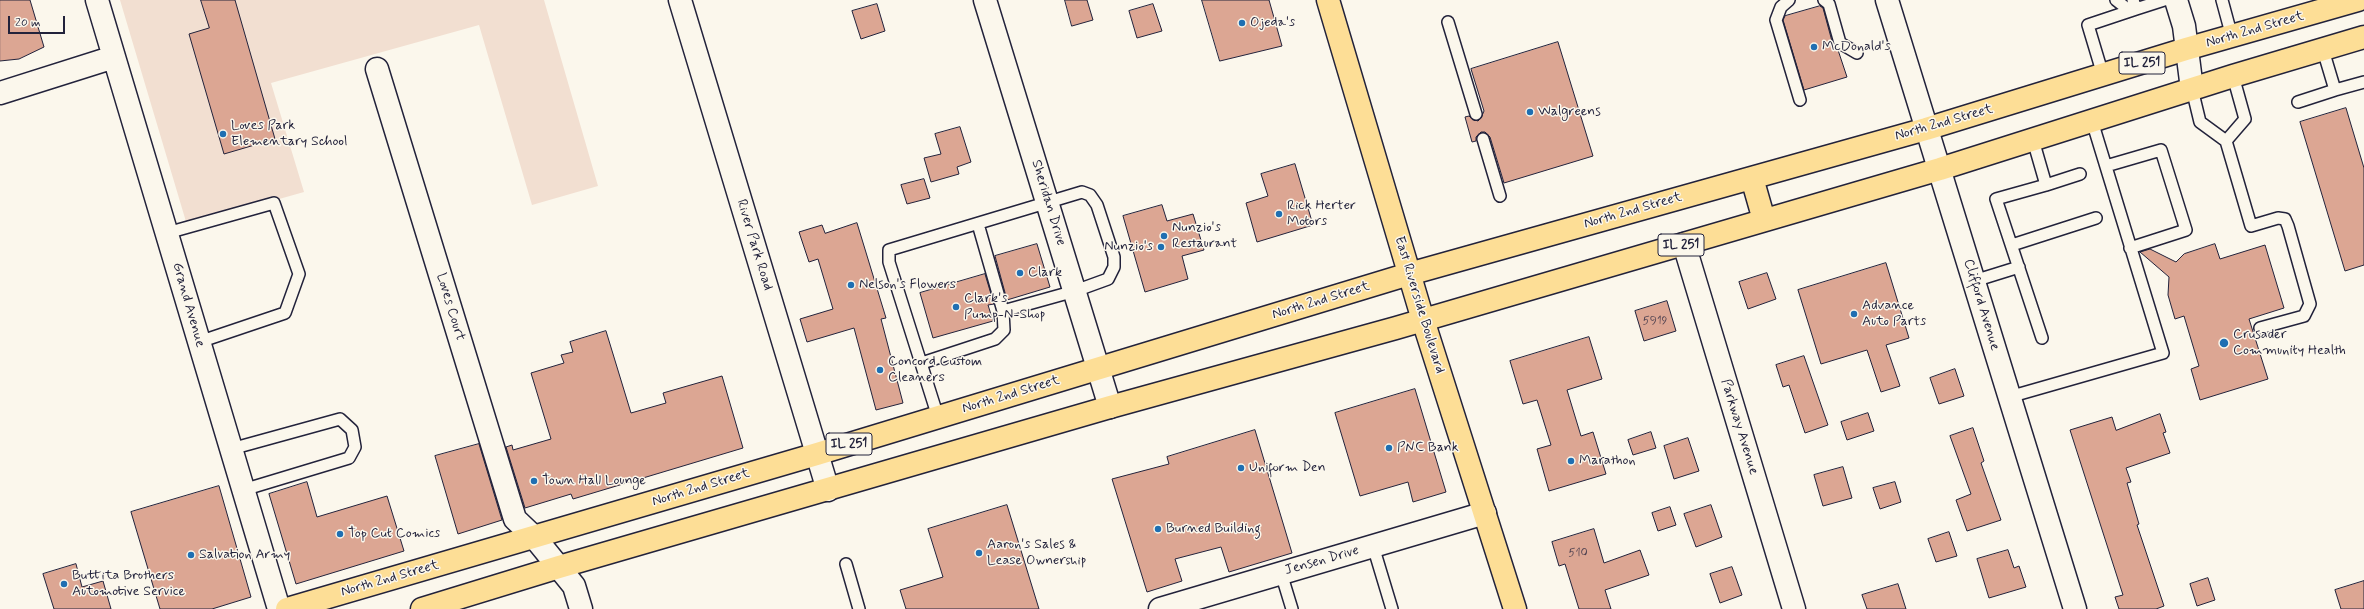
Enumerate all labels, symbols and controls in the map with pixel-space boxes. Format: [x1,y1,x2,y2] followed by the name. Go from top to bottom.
[10,8,67,34] scale bar
[2204,8,2306,52] street label: North 2nd Street
[15,15,41,31] text: 20 m
[1250,15,1295,31] place label: Ojeda's
[1237,18,1247,28] marker: Ojeda's
[1822,39,1891,55] place label: McDonald's
[1809,42,1819,52] marker: McDonald's
[2119,52,2165,74] road number: IL 251
[1893,101,1995,145] street label: North 2nd Street
[1538,104,1601,120] place label: Walgreens
[1525,107,1535,117] marker: Walgreens
[231,118,347,150] place label: Loves Park Elementary School
[218,129,228,139] marker: Loves Park Elementary School
[1027,158,1069,248] street label: Sheridan Drive
[1582,189,1684,233] street label: North 2nd Street
[732,197,776,293] street label: River Park Road
[1287,198,1356,230] place label: Rick Herter Motors
[1274,209,1284,219] marker: Rick Herter Motors
[1172,220,1237,252] place label: Nunzio's Restaurant
[1159,231,1169,241] marker: Nunzio's Restaurant
[1390,234,1448,376] street label: East Riverside Boulevard
[1658,234,1704,256] road number: IL 251
[1104,239,1153,255] place label: Nunzio's
[1156,242,1166,252] marker: Nunzio's
[1959,257,2003,353] street label: Clifford Avenue
[168,261,208,349] street label: Grand Avenue
[1028,265,1062,281] place label: Clark
[1015,268,1025,278] marker: Clark
[432,271,468,343] street label: Loves Court
[859,277,956,293] place label: Nelson's Flowers
[1270,278,1372,324] street label: North 2nd Street
[846,280,856,290] marker: Nelson's Flowers
[964,291,1045,324] place label: Clark's Pump-N-Shop
[1862,298,1926,330] place label: Advance Auto Parts
[951,302,961,312] marker: Clark's Pump-N-Shop
[1849,309,1859,319] marker: Advance Auto Parts
[1643,314,1667,328] house number: 5919
[2233,327,2346,360] place label: Crusader Community Health
[2218,337,2230,349] marker: Crusader Community Health
[888,354,982,386] place label: Concord Custom Cleaners
[875,365,885,375] marker: Concord Custom Cleaners
[960,372,1062,418] street label: North 2nd Street
[1716,377,1762,477] street label: Parkway Avenue
[826,433,872,455] road number: IL 251
[1397,440,1459,456] place label: PNC Bank
[1384,443,1394,453] marker: PNC Bank
[1579,453,1636,469] place label: Marathon
[1566,456,1576,466] marker: Marathon
[1249,460,1326,476] place label: Uniform Den
[1236,463,1246,473] marker: Uniform Den
[650,465,752,511] street label: North 2nd Street
[542,473,646,489] place label: Town Hall Lounge
[529,476,539,486] marker: Town Hall Lounge
[1166,521,1261,537] place label: Burned Building
[1153,524,1163,534] marker: Burned Building
[348,526,440,542] place label: Top Cut Comics
[335,529,345,539] marker: Top Cut Comics
[987,537,1086,570] place label: Aaron's Sales & Lease Ownership
[1283,542,1361,580] street label: Jensen Drive
[1568,546,1588,560] house number: 510
[199,547,290,563] place label: Salvation Army
[974,548,984,558] marker: Aaron's Sales & Lease Ownership
[186,550,196,560] marker: Salvation Army
[339,557,441,601] street label: North 2nd Street
[72,568,185,600] place label: Buttita Brothers Automotive Service
[59,579,69,589] marker: Buttita Brothers Automotive Service

